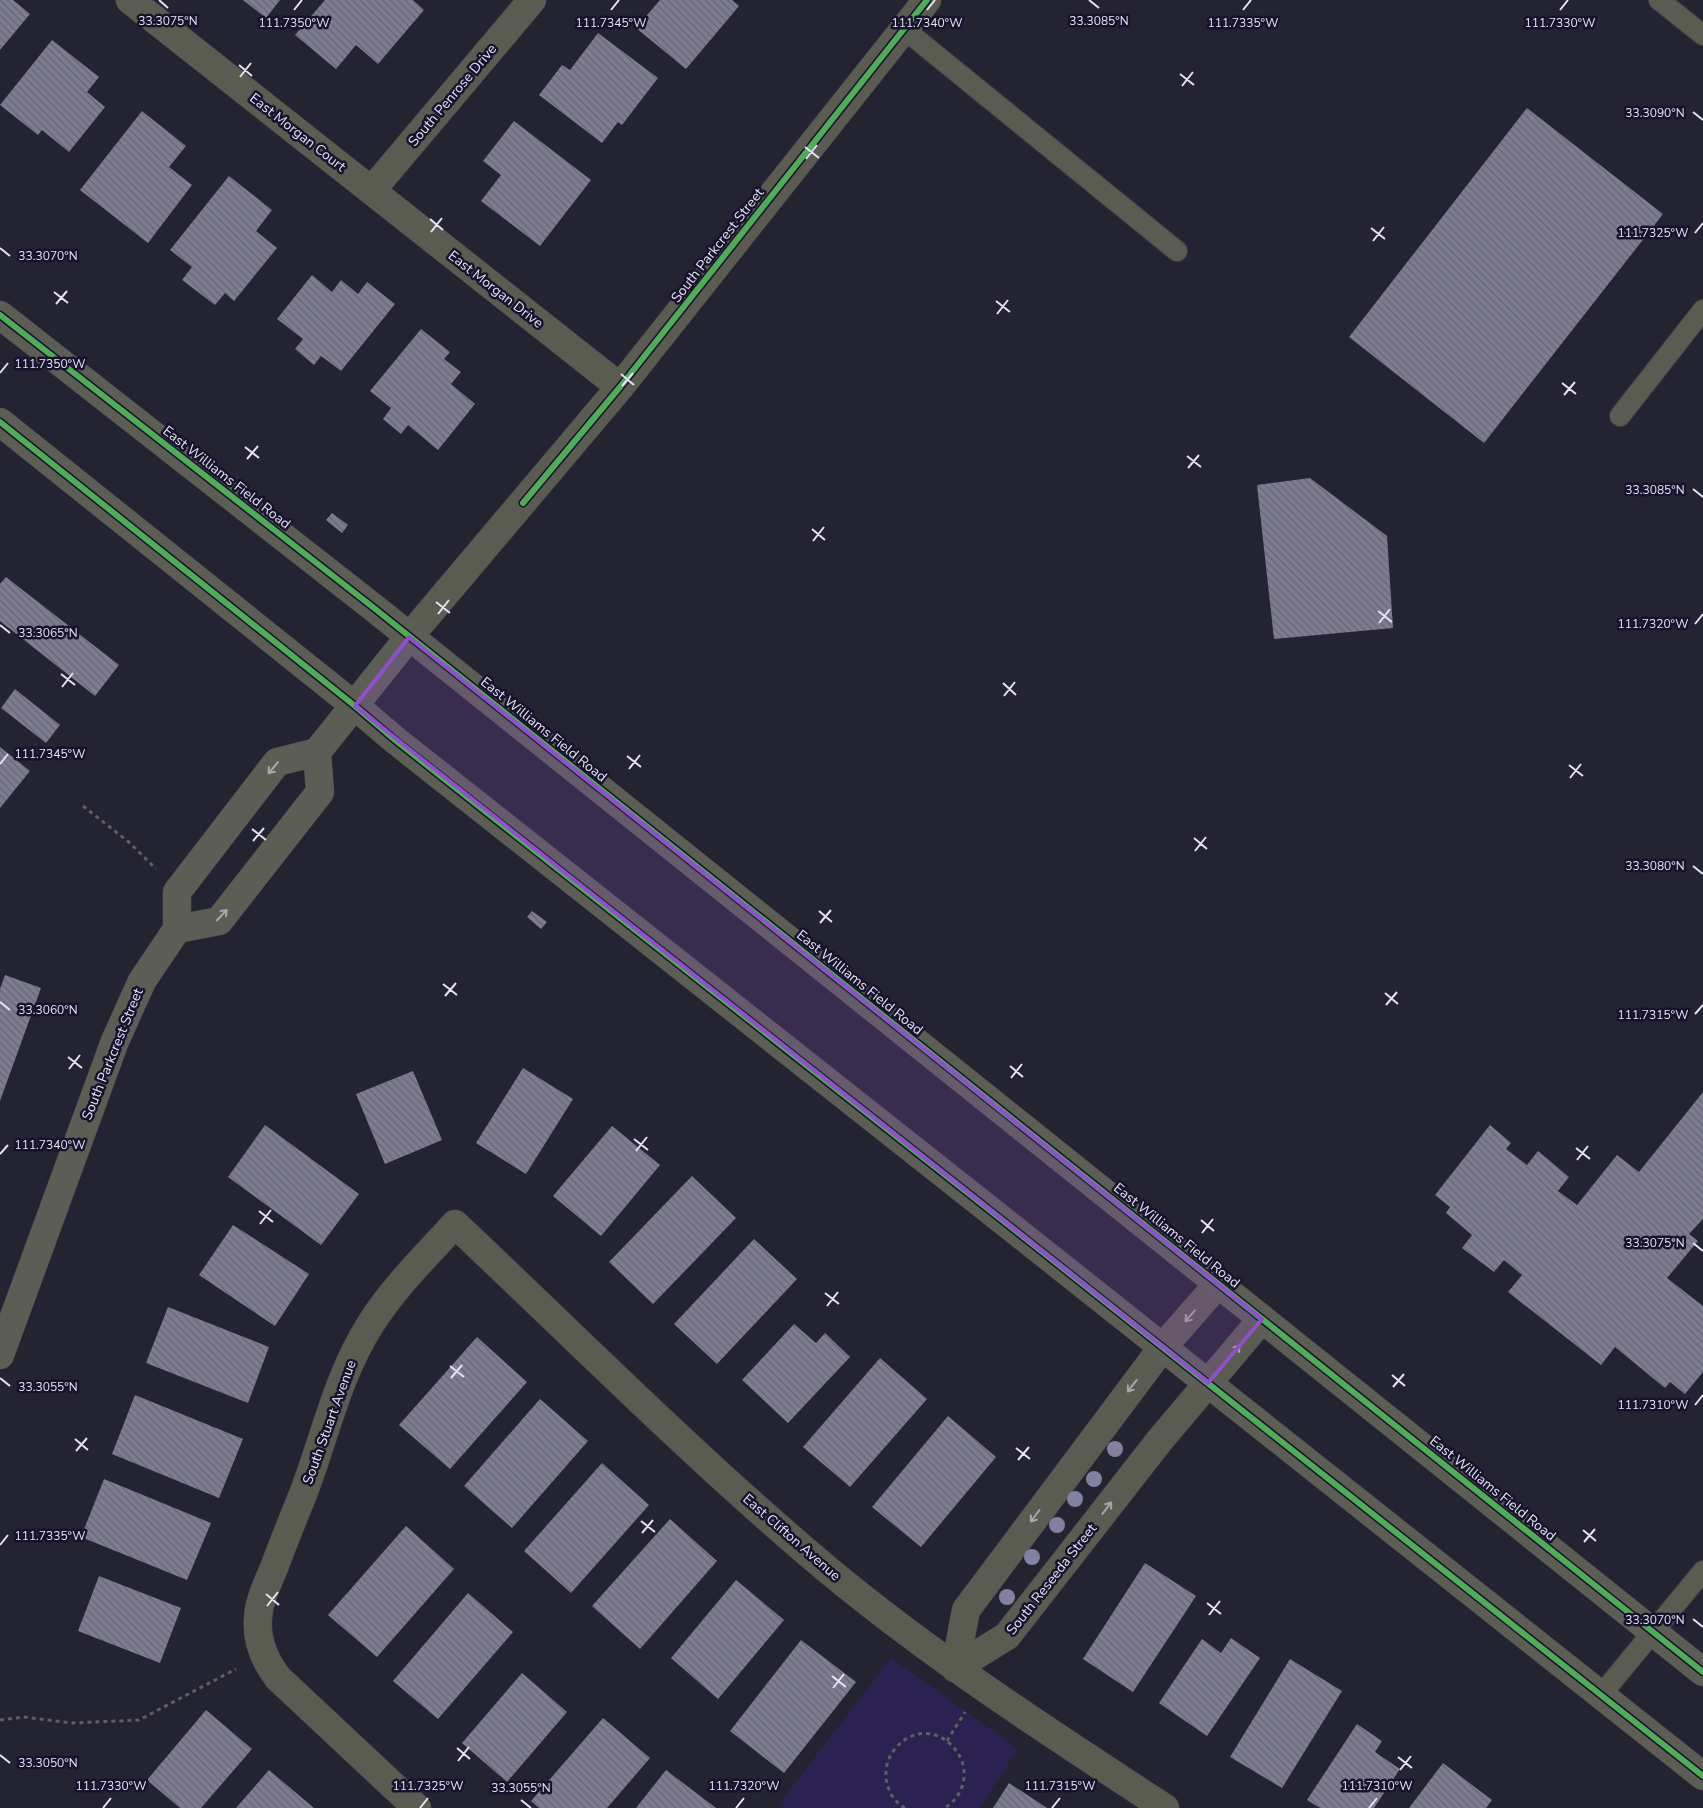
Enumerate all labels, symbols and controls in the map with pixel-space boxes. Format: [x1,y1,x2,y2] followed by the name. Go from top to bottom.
[138,13,198,29] text: 33.3075°N
[1069,13,1129,29] text: 33.3085°N
[258,15,330,31] text: 111.7350°W
[575,15,647,31] text: 111.7345°W
[891,15,963,31] text: 111.7340°W
[1207,15,1279,31] text: 111.7335°W
[1524,15,1596,31] text: 111.7330°W
[404,40,501,151] street label: South Penrose Drive
[246,89,350,176] street label: East Morgan Court
[1625,105,1685,121] text: 33.3090°N
[667,184,768,307] street label: South Parkcrest Street
[1617,225,1689,241] text: 111.7325°W
[444,246,547,332] street label: East Morgan Drive
[18,248,78,264] text: 33.3070°N
[14,356,86,372] text: 111.7350°W
[159,421,295,533] street label: East Williams Field Road
[1625,482,1685,498] text: 33.3085°N
[1617,616,1689,632] text: 111.7320°W
[18,625,78,641] text: 33.3065°N
[477,672,611,786] street label: East Williams Field Road
[14,746,86,762] text: 111.7345°W
[267,762,278,775] one-way arrow
[1625,858,1685,874] text: 33.3080°N
[216,909,228,922] one-way arrow
[793,925,927,1039] street label: East Williams Field Road
[77,985,148,1123] street label: South Parkcrest Street
[18,1002,78,1018] text: 33.3060°N
[1617,1007,1689,1023] text: 111.7315°W
[14,1137,86,1153] text: 111.7340°W
[1110,1178,1244,1292] street label: East Williams Field Road
[1625,1235,1685,1251] text: 33.3075°N
[1184,1309,1196,1322] one-way arrow
[1229,1345,1241,1358] one-way arrow
[298,1357,361,1487] street label: South Stuart Avenue
[18,1379,78,1395] text: 33.3055°N
[1127,1379,1138,1392] one-way arrow
[1617,1397,1689,1413] text: 111.7310°W
[1426,1431,1560,1545] street label: East Williams Field Road
[739,1490,845,1585] street label: East Clifton Avenue
[1102,1501,1113,1514] one-way arrow
[1030,1509,1040,1523] one-way arrow
[1002,1520,1101,1639] street label: South Reseeda Street
[14,1528,86,1544] text: 111.7335°W
[1625,1612,1685,1628] text: 33.3070°N
[18,1755,78,1771] text: 33.3050°N
[75,1778,147,1794] text: 111.7330°W
[392,1778,464,1794] text: 111.7325°W
[708,1778,780,1794] text: 111.7320°W
[1024,1778,1096,1794] text: 111.7315°W
[1341,1778,1413,1794] text: 111.7310°W
[491,1780,551,1796] text: 33.3055°N

